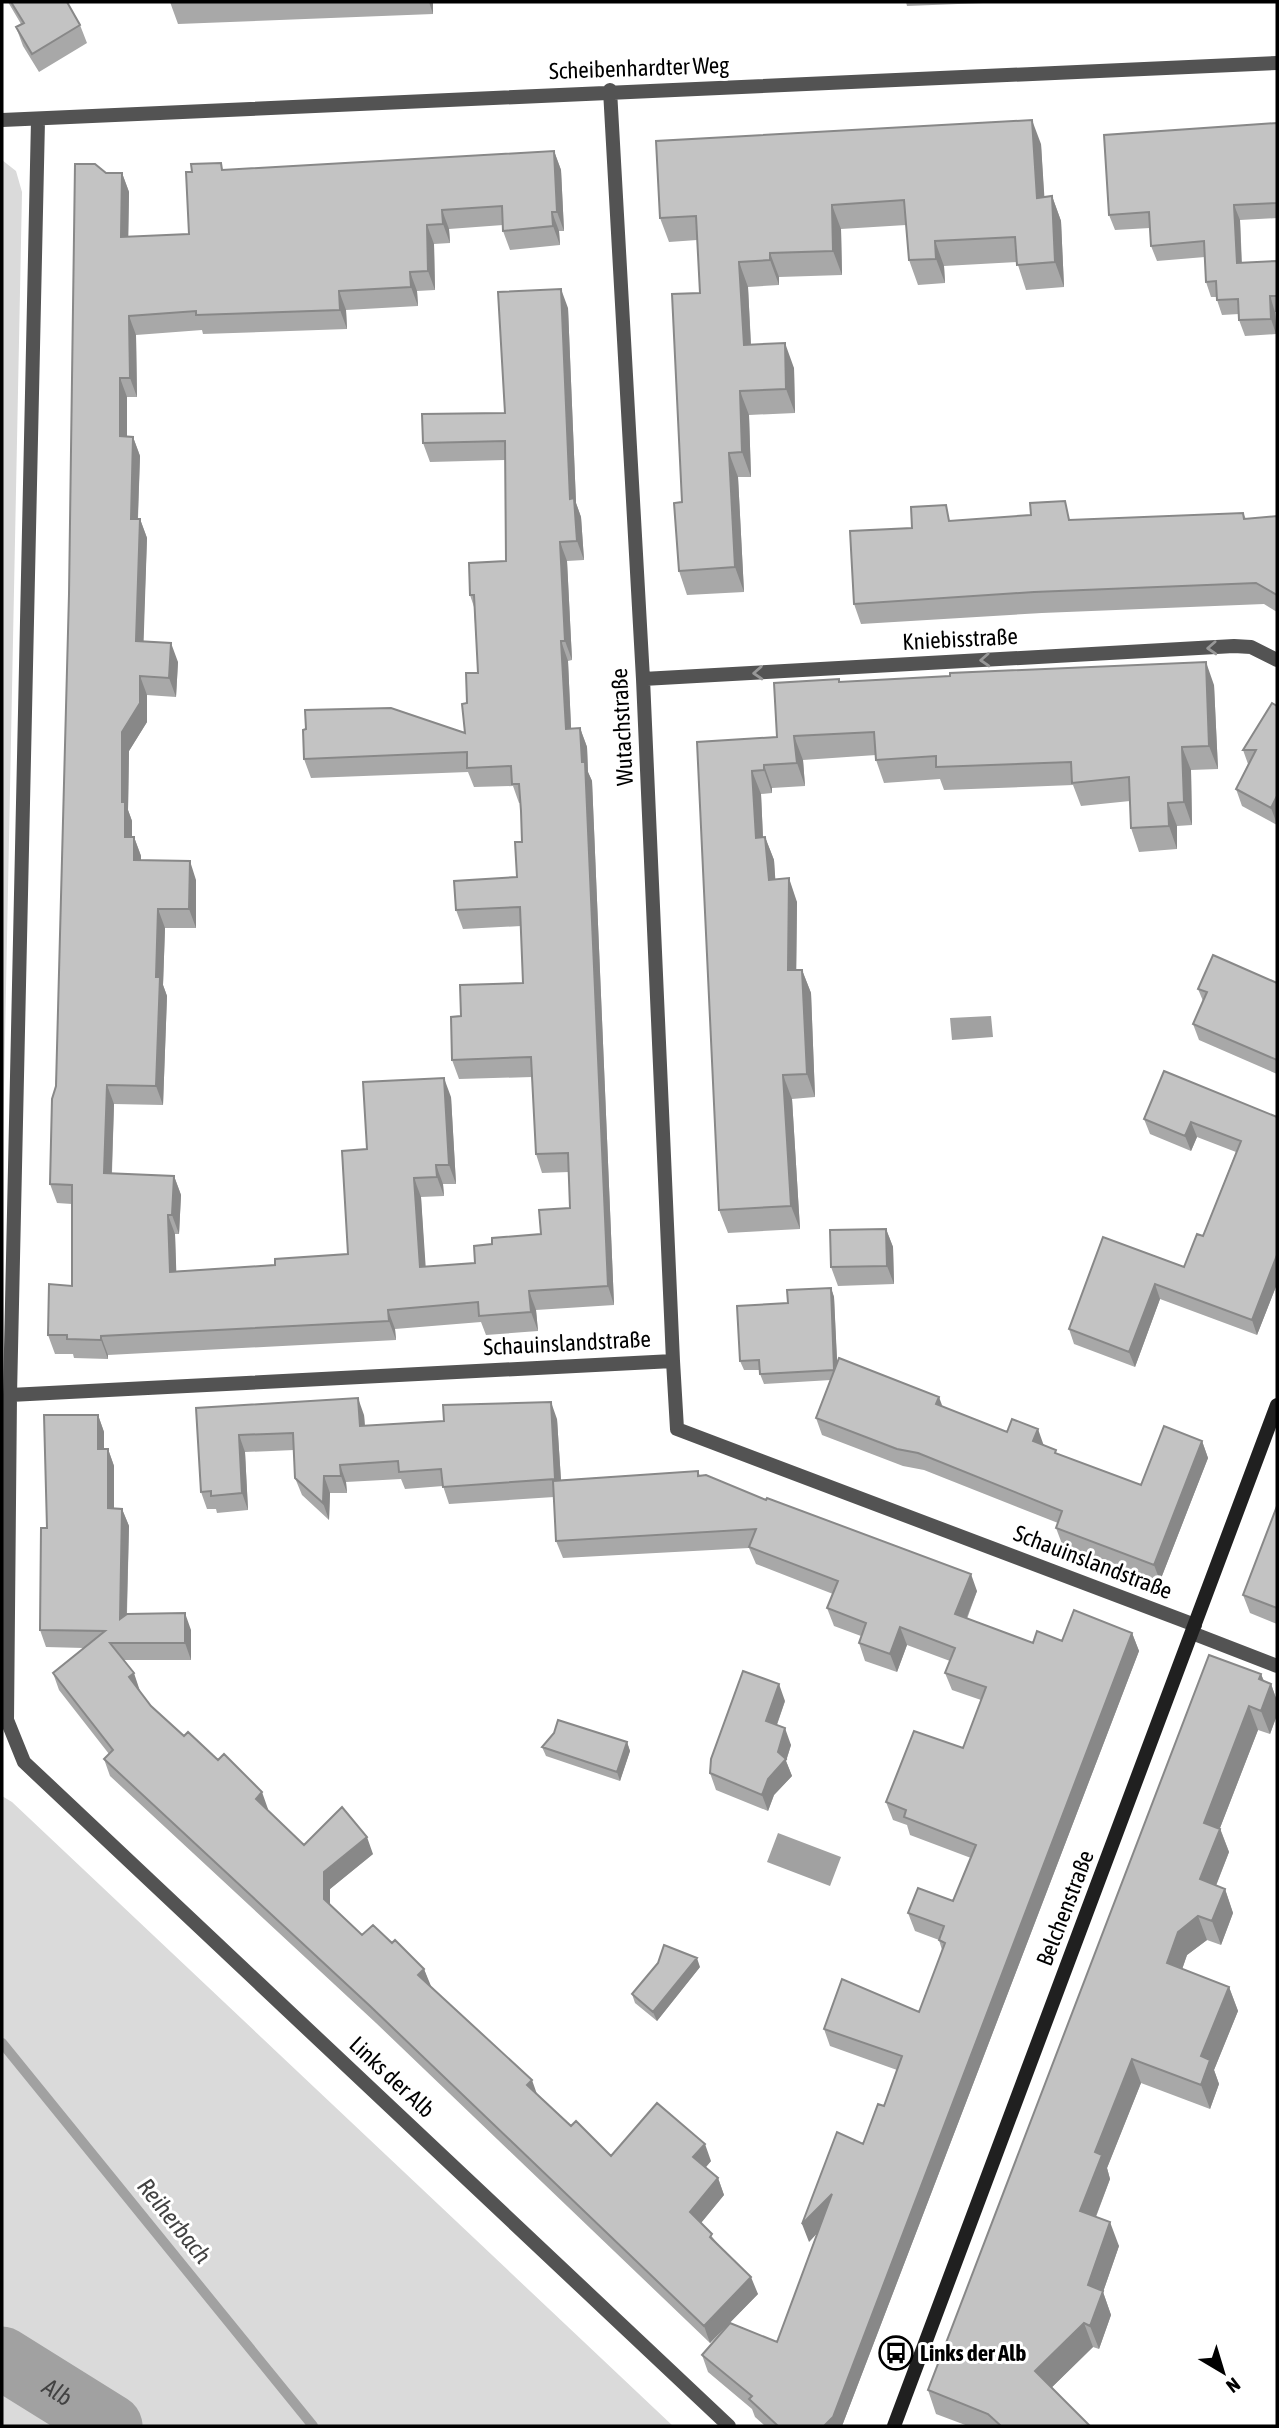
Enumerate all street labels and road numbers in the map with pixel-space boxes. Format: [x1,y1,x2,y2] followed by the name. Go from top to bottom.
[549,52,730,84] street label: Scheibenhardter Weg
[902,623,1018,655] street label: Kniebisstraße
[606,668,638,786] street label: Wutachstraße
[483,1326,651,1360] street label: Schauinslandstraße
[1010,1520,1176,1604] street label: Schauinslandstraße
[1031,1847,1099,1969] street label: Belchenstraße
[344,2031,440,2123] street label: Links der Alb

